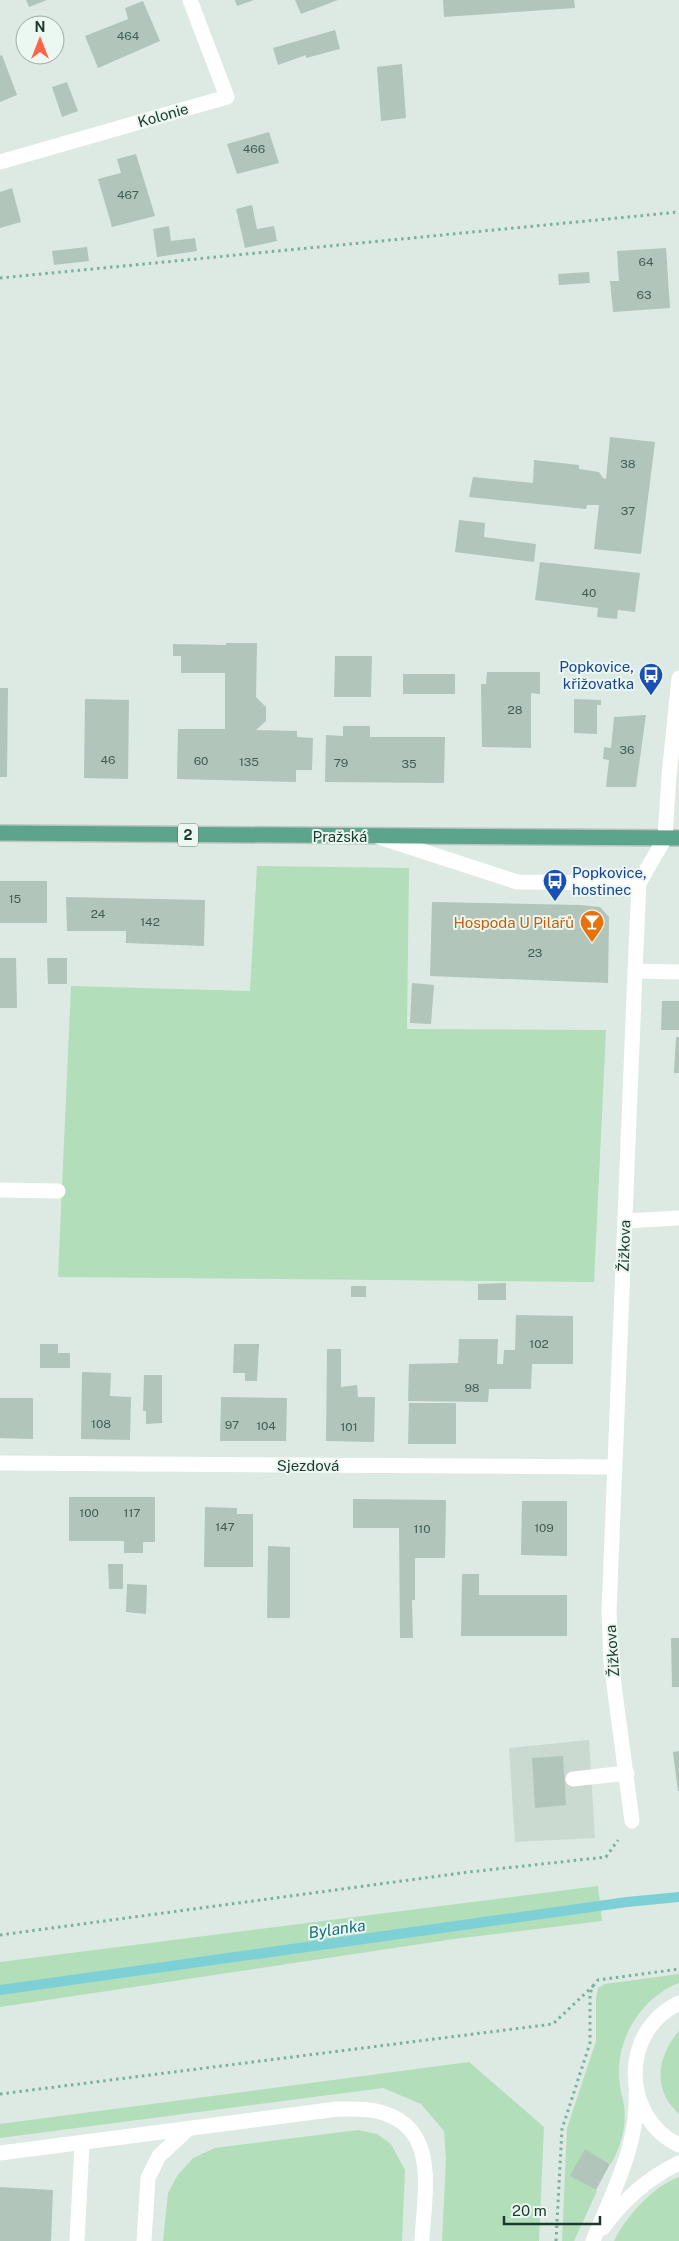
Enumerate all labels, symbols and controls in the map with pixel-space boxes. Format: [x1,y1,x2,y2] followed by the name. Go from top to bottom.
[15,15,65,65] north arrow
[35,19,45,35] text: N
[117,29,140,43] house number: 464
[136,100,190,130] street label: Kolonie
[243,142,265,156] house number: 466
[117,188,139,202] house number: 467
[639,255,654,269] house number: 64
[637,288,651,302] house number: 63
[620,457,636,471] house number: 38
[621,504,635,518] house number: 37
[582,586,596,600] house number: 40
[559,658,634,692] place label: Popkovice, křižovatka
[638,662,664,696] bus stop icon: Popkovice, křižovatka
[508,703,523,717] house number: 28
[620,743,634,757] house number: 36
[100,753,116,767] house number: 46
[194,754,208,768] house number: 60
[239,755,259,769] house number: 135
[334,756,348,770] house number: 79
[401,757,417,771] house number: 35
[178,824,198,846] road number: 2
[313,828,367,845] street label: Pražská
[572,864,647,898] place label: Popkovice, hostinec
[542,868,568,902] bus stop icon: Popkovice, hostinec
[9,892,22,906] house number: 15
[91,907,106,921] house number: 24
[579,909,605,943] bar icon: Hospoda U Pilařů
[453,914,574,931] place label: Hospoda U Pilařů
[140,915,160,929] house number: 142
[528,946,542,960] house number: 23
[615,1220,633,1272] street label: Žižkova
[529,1337,549,1351] house number: 102
[464,1381,480,1395] house number: 98
[91,1417,111,1431] house number: 108
[225,1418,239,1432] house number: 97
[256,1419,276,1433] house number: 104
[340,1420,358,1434] house number: 101
[277,1457,339,1474] street label: Sjezdová
[79,1506,99,1520] house number: 100
[124,1506,140,1520] house number: 117
[215,1520,235,1534] house number: 147
[534,1521,554,1535] house number: 109
[413,1522,431,1536] house number: 110
[602,1624,622,1678] street label: Žižkova
[307,1916,367,1942] water label: Bylanka
[504,2194,600,2226] scale bar
[512,2202,547,2219] text: 20 m

